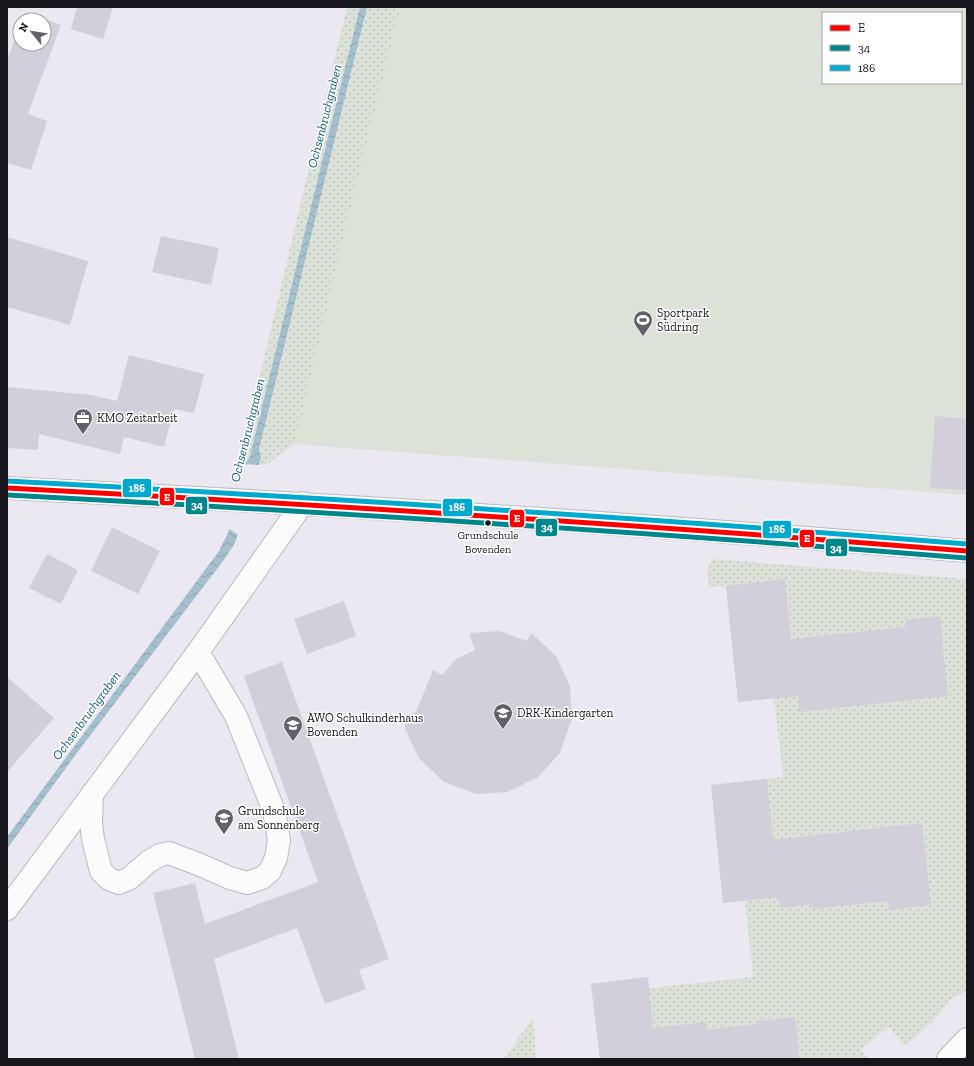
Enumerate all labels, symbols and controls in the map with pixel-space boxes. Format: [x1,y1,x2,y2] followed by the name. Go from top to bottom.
[12,12,52,52] north arrow
[822,12,962,84] legend
[16,20,32,34] text: N
[858,21,865,35] text: E
[858,41,871,55] text: 34
[858,61,875,75] text: 186
[304,63,345,169] water label: Ochsenbruchgraben
[657,306,710,334] place label: Sportpark Südring
[632,309,654,337] sports icon: Sportpark Südring
[227,377,268,483] water label: Ochsenbruchgraben
[72,407,94,435] office icon: KMO Zeitarbeit
[97,411,178,425] place label: KMO Zeitarbeit
[122,478,152,498] line badge: 186
[129,482,145,495] text: 186
[159,487,175,506] line badge: E
[164,491,171,504] text: E
[185,496,208,515] line badge: 34
[442,498,473,517] line badge: 186
[191,499,204,512] text: 34
[449,501,465,514] text: 186
[509,509,525,528] line badge: E
[514,512,521,525] text: E
[483,518,493,528] marker: Grundschule Bovenden
[535,518,558,537] line badge: 34
[762,520,792,539] line badge: 186
[541,521,554,534] text: 34
[769,523,785,536] text: 186
[457,529,519,556] place label: Grundschule Bovenden
[799,529,815,548] line badge: E
[804,532,811,545] text: E
[825,538,848,557] line badge: 34
[830,542,843,555] text: 34
[49,668,124,763] water label: Ochsenbruchgraben
[492,702,514,730] school or university icon: DRK-Kindergarten
[517,706,613,720] place label: DRK-Kindergarten
[307,711,423,739] place label: AWO Schulkinderhaus Bovenden
[282,714,304,742] school or university icon: AWO Schulkinderhaus Bovenden
[238,804,320,832] place label: Grundschule am Sonnenberg
[213,807,235,835] school or university icon: Grundschule am Sonnenberg

